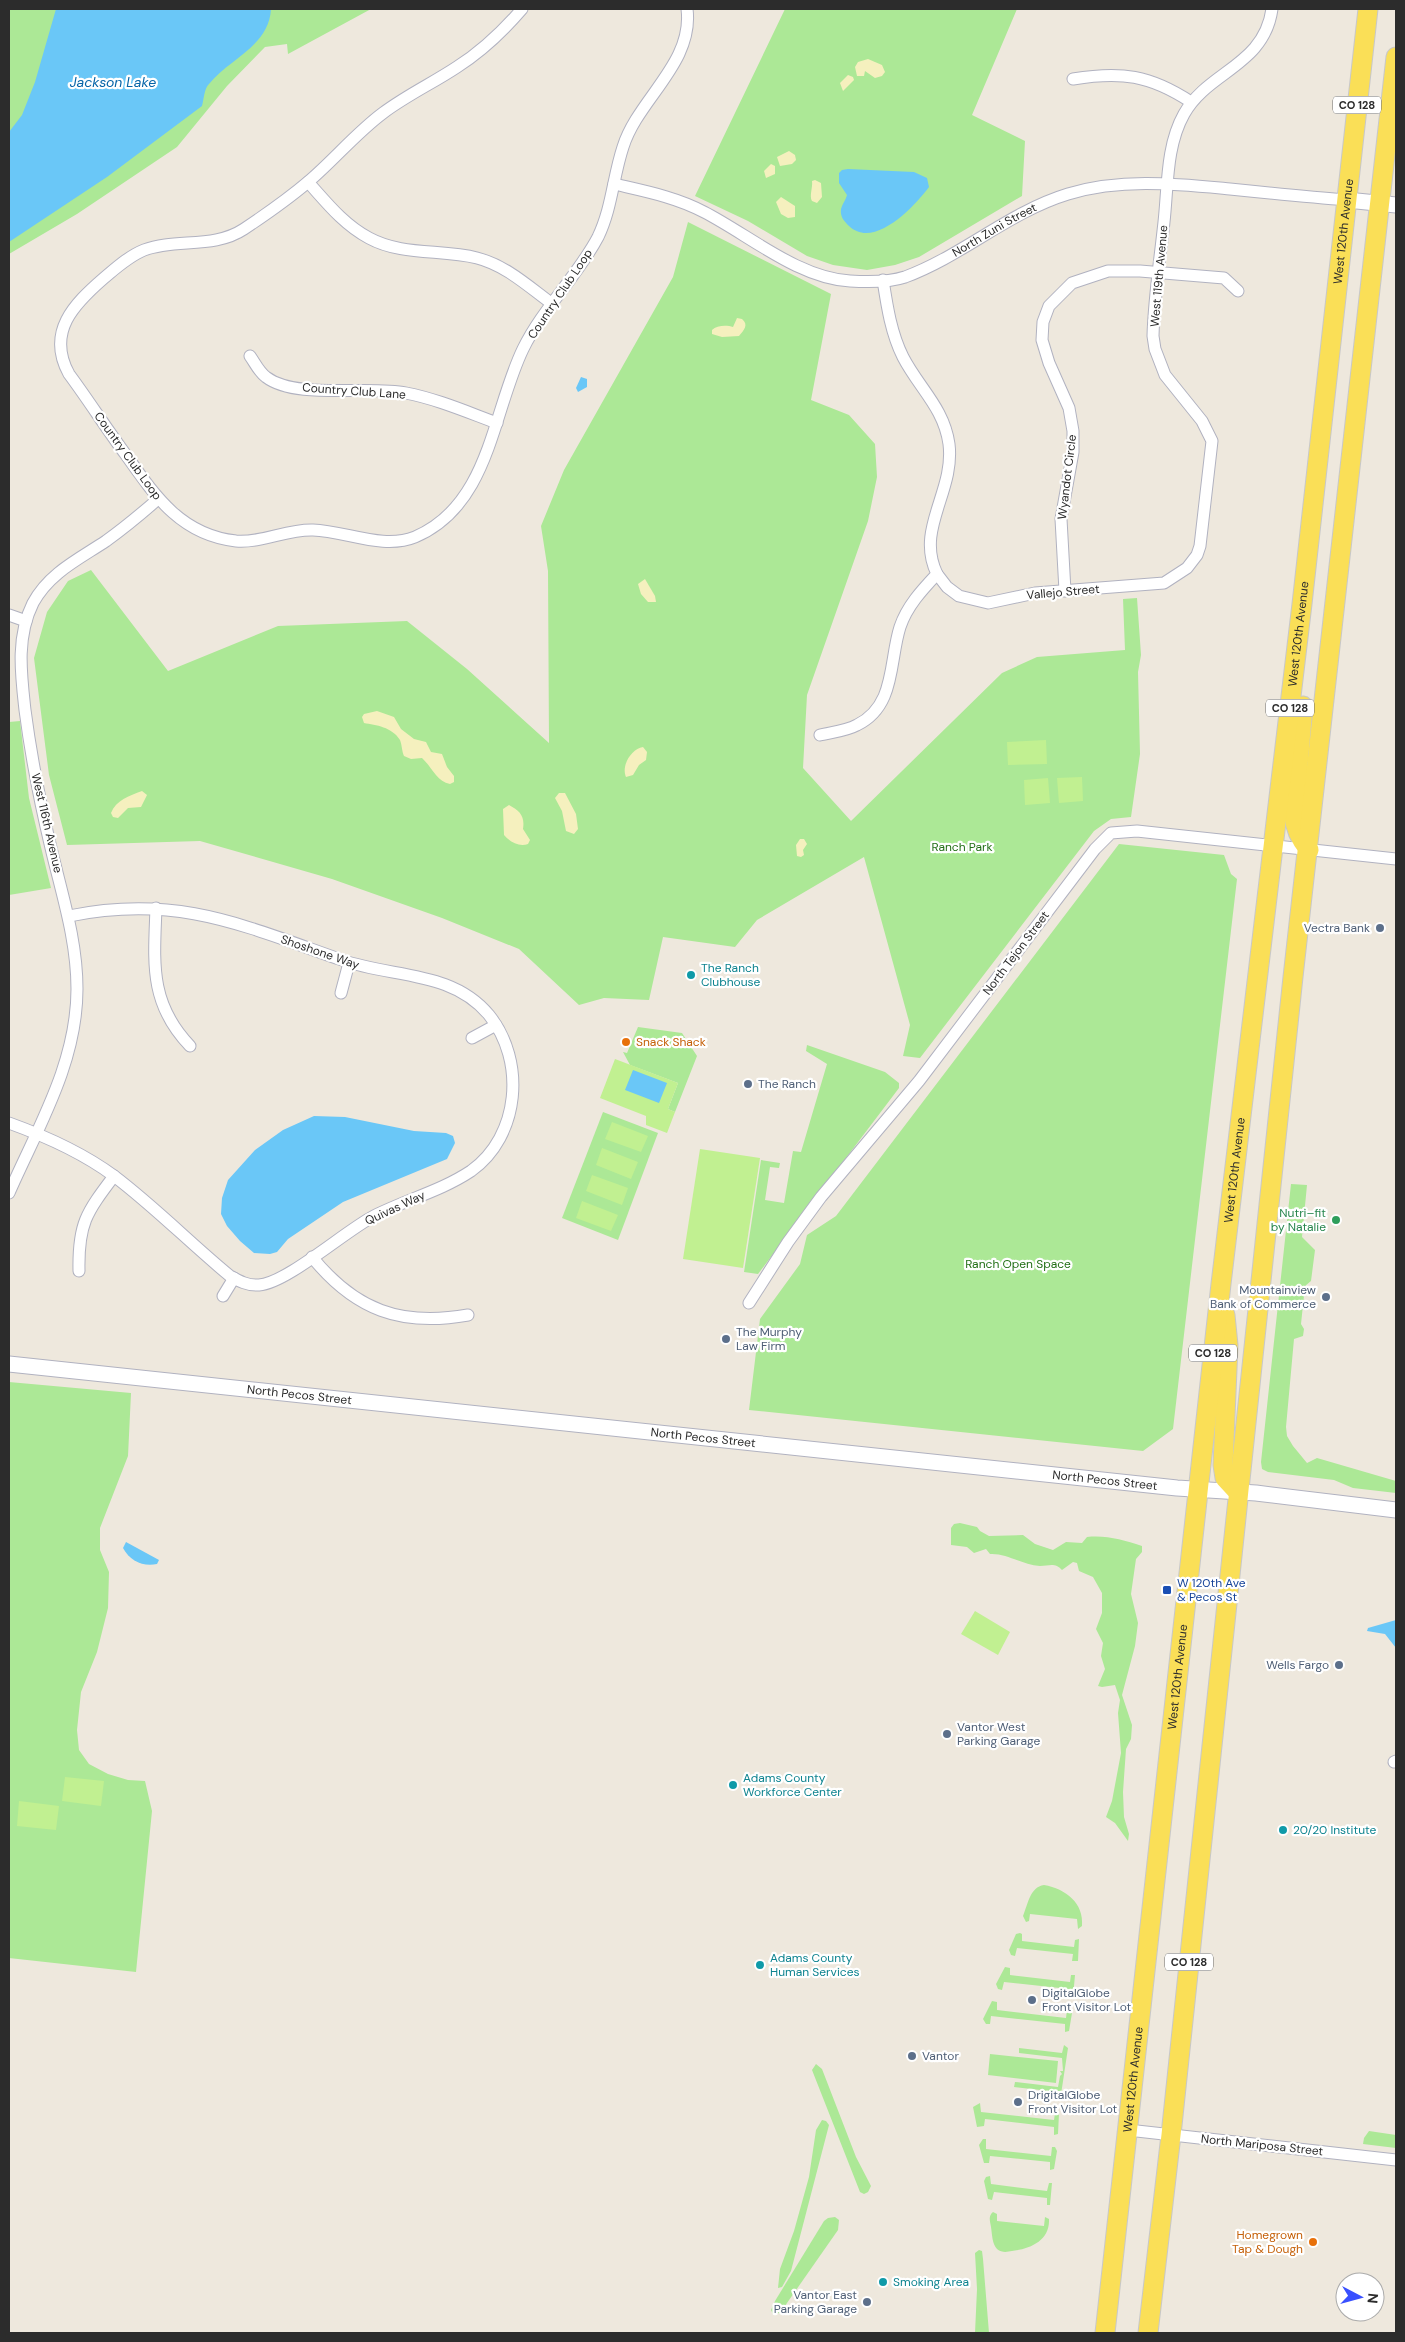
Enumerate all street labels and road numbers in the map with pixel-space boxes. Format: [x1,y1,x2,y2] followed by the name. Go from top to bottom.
[1333,96,1381,114] road number: CO 128
[1330,178,1357,285] street label: West 120th Avenue
[949,199,1039,261] street label: North Zuni Street
[1147,224,1171,328] street label: West 119th Avenue
[524,246,596,342] street label: Country Club Loop
[302,379,407,403] street label: Country Club Lane
[91,409,165,503] street label: Country Club Loop
[1054,433,1080,520] street label: Wyandot Circle
[1284,580,1312,688] street label: West 120th Avenue
[1026,581,1100,603] street label: Vallejo Street
[1266,700,1314,716] road number: CO 128
[28,771,66,875] street label: West 116th Avenue
[979,908,1053,998] street label: North Tejon Street
[279,931,362,973] street label: Shoshone Way
[1220,1116,1249,1224] street label: West 120th Avenue
[362,1187,428,1229] street label: Quivas Way
[1189,1345,1237,1362] road number: CO 128
[246,1381,353,1408] street label: North Pecos Street
[650,1424,757,1451] street label: North Pecos Street
[1052,1467,1158,1494] street label: North Pecos Street
[1164,1623,1191,1731] street label: West 120th Avenue
[1165,1954,1213,1970] road number: CO 128
[1119,2026,1147,2133] street label: West 120th Avenue
[1200,2131,1324,2159] street label: North Mariposa Street

